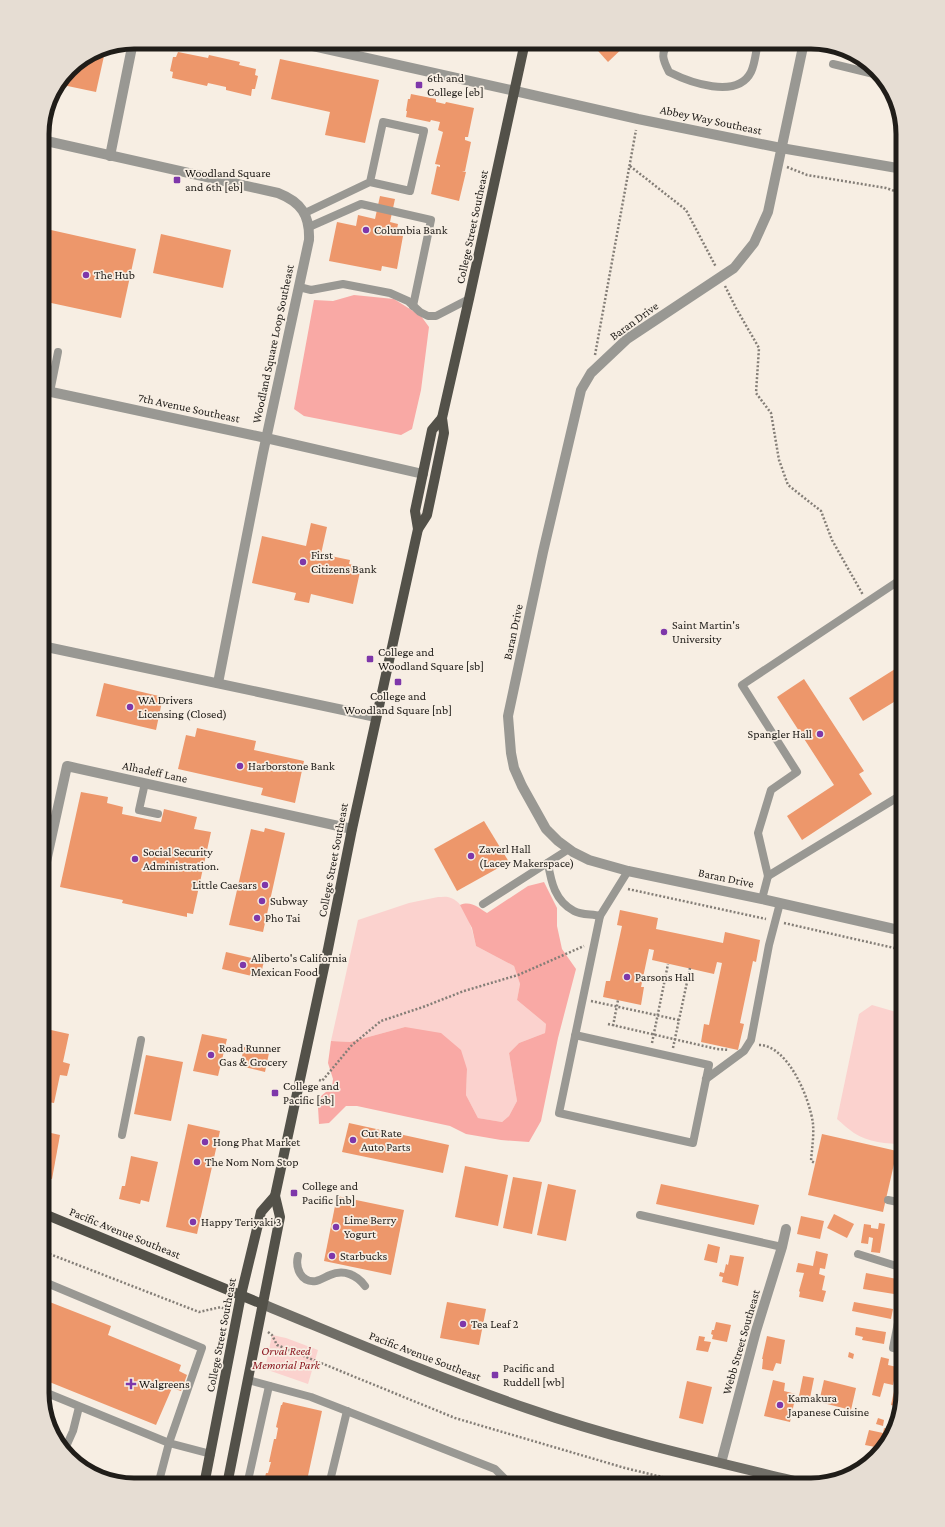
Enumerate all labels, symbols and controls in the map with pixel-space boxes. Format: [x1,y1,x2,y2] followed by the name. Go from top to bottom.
[427,71,484,99] place label: 6th and College [eb]
[414,80,424,90] marker: 6th and College [eb]
[659,102,764,138] street label: Abbey Way Southeast
[185,166,270,194] place label: Woodland Square and 6th [eb]
[453,168,491,285] street label: College Street Southeast
[172,175,182,185] marker: Woodland Square and 6th [eb]
[374,223,448,237] place label: Columbia Bank
[361,225,371,235] marker: Columbia Bank
[249,262,297,425] street label: Woodland Square Loop Southeast
[94,268,135,282] place label: The Hub
[81,270,91,280] marker: The Hub
[607,299,661,343] street label: Baran Drive
[137,390,242,426] street label: 7th Avenue Southeast
[311,548,377,576] place label: First Citizens Bank
[298,557,308,567] marker: First Citizens Bank
[500,603,526,661] street label: Baran Drive
[672,618,740,646] place label: Saint Martin's University
[659,627,669,637] marker: Saint Martin's University
[378,645,484,673] place label: College and Woodland Square [sb]
[365,654,375,664] marker: College and Woodland Square [sb]
[393,677,403,687] marker: College and Woodland Square [nb]
[344,689,452,717] place label: College and Woodland Square [nb]
[138,693,227,721] place label: WA Drivers Licensing (Closed)
[125,702,135,712] marker: WA Drivers Licensing (Closed)
[748,727,812,741] place label: Spangler Hall
[815,729,825,739] marker: Spangler Hall
[121,758,189,786] street label: Alhadeff Lane
[248,759,335,773] place label: Harborstone Bank
[235,761,245,771] marker: Harborstone Bank
[315,801,351,918] street label: College Street Southeast
[479,842,574,870] place label: Zaverl Hall (Lacey Makerspace)
[143,845,219,873] place label: Social Security Administration.
[466,851,476,861] marker: Zaverl Hall (Lacey Makerspace)
[130,854,140,864] marker: Social Security Administration.
[697,865,755,891] street label: Baran Drive
[192,878,257,892] place label: Little Caesars
[260,880,270,890] marker: Little Caesars
[270,894,308,908] place label: Subway
[257,896,267,906] marker: Subway
[265,911,300,925] place label: Pho Tai
[252,913,262,923] marker: Pho Tai
[251,951,348,979] place label: Aliberto's California Mexican Food
[238,960,248,970] marker: Aliberto's California Mexican Food
[635,970,694,984] place label: Parsons Hall
[622,972,632,982] marker: Parsons Hall
[219,1041,288,1069] place label: Road Runner Gas & Grocery
[206,1050,216,1060] marker: Road Runner Gas & Grocery
[283,1079,340,1107] place label: College and Pacific [sb]
[270,1088,280,1098] marker: College and Pacific [sb]
[361,1126,411,1154] place label: Cut Rate Auto Parts
[213,1135,301,1149] place label: Hong Phat Market
[348,1135,358,1145] marker: Cut Rate Auto Parts
[200,1137,210,1147] marker: Hong Phat Market
[205,1155,299,1169] place label: The Nom Nom Stop
[192,1157,202,1167] marker: The Nom Nom Stop
[302,1179,359,1207] place label: College and Pacific [nb]
[289,1188,299,1198] marker: College and Pacific [nb]
[67,1204,184,1262] street label: Pacific Avenue Southeast
[344,1213,397,1241] place label: Lime Berry Yogurt
[201,1215,282,1229] place label: Happy Teriyaki 3
[188,1217,198,1227] marker: Happy Teriyaki 3
[331,1222,341,1232] marker: Lime Berry Yogurt
[340,1249,387,1263] place label: Starbucks
[327,1251,337,1261] marker: Starbucks
[203,1276,239,1393] street label: College Street Southeast
[719,1287,763,1396] street label: Webb Street Southeast
[471,1317,519,1331] place label: Tea Leaf 2
[458,1319,468,1329] marker: Tea Leaf 2
[367,1328,484,1384] street label: Pacific Avenue Southeast
[251,1344,320,1372] park label: Orval Reed Memorial Park
[503,1361,565,1389] place label: Pacific and Ruddell [wb]
[490,1370,500,1380] marker: Pacific and Ruddell [wb]
[139,1377,190,1391] place label: Walgreens
[126,1379,136,1389] marker: Walgreens
[787,1391,869,1419] place label: Kamakura Japanese Cuisine
[775,1400,785,1410] marker: Kamakura Japanese Cuisine

